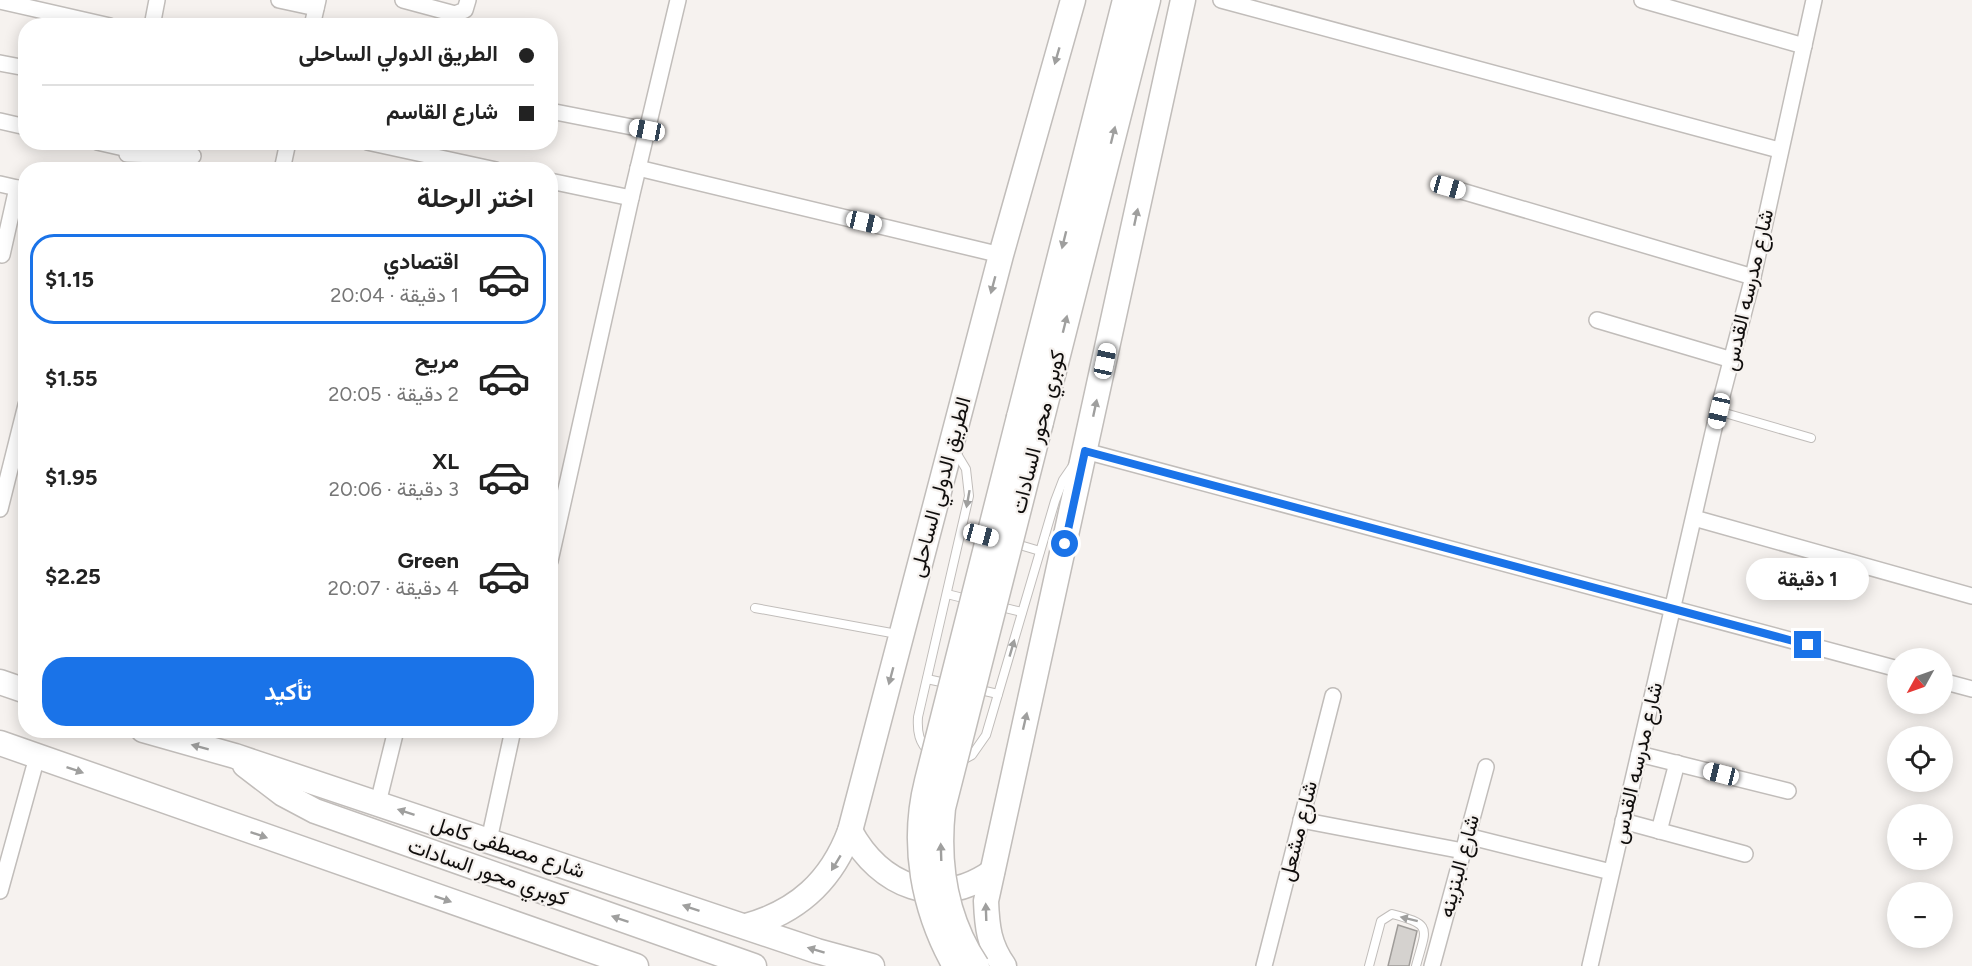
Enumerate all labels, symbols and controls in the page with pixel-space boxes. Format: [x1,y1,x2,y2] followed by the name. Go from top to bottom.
[298,40,498,67] text: الطريق الدولي الساحلى
[1052,47,1061,65] one-way arrow
[386,98,498,125] text: شارع القاسم
[628,118,666,142] car
[1109,126,1119,145] one-way arrow
[1428,173,1468,201] car
[417,181,534,214] text: اختر الرحلة
[1717,207,1780,374] street label: شارع مدرسه القدس
[1132,208,1141,227] one-way arrow
[844,209,884,235] car
[1058,231,1068,249] one-way arrow
[383,248,459,275] text: اقتصادي
[477,252,531,306] icon: car
[45,266,94,293] text: $1.15
[987,275,997,294] one-way arrow
[330,283,459,307] text: 1 دقيقة · 20:04
[1061,315,1071,334] one-way arrow
[1092,342,1118,380] car
[415,347,459,374] text: مريح
[1005,348,1075,517] street label: كوبري محور السادات
[477,351,531,405] icon: car
[45,365,98,392] text: $1.55
[328,382,459,406] text: 2 دقيقة · 20:05
[1706,391,1732,431] car
[903,394,980,581] street label: الطريق الدولي الساحلى
[1090,399,1100,417] one-way arrow
[432,448,459,475] text: XL
[477,450,531,504] icon: car
[45,464,97,491] text: $1.95
[329,477,459,501] text: 3 دقيقة · 20:06
[963,490,972,509] one-way arrow
[961,522,1001,548] car
[1051,530,1078,557] route start
[397,547,459,574] text: Green
[477,549,531,603] icon: car
[1746,558,1870,600] callout: 1 دقيقة
[45,563,101,590] text: $2.25
[1777,567,1838,591] text: 1 دقيقة
[328,576,459,600] text: 4 دقيقة · 20:07
[1794,631,1821,658] route end
[1008,638,1017,656] one-way arrow
[1887,648,1953,714] north arrow
[1887,648,1953,948] map controls
[42,657,534,726] button: تأكيد
[885,667,895,686] one-way arrow
[1606,680,1669,847] street label: شارع مدرسه القدس
[1021,712,1030,731] one-way arrow
[1887,726,1953,792] button: locate
[191,741,210,751] one-way arrow
[1701,761,1741,787] car
[66,766,84,776] one-way arrow
[1273,778,1324,884] street label: شارع مشعل
[1887,804,1953,870] button: +
[397,807,415,817] one-way arrow
[427,810,588,885] street label: شارع مصطفى كامل
[1433,812,1486,920] street label: شارع البنزينه
[250,830,268,840] one-way arrow
[403,832,571,915] street label: كوبري محور السادات
[936,842,945,861] one-way arrow
[830,855,841,871] one-way arrow
[1887,882,1953,948] button: −
[434,894,452,904] one-way arrow
[682,902,700,912] one-way arrow
[981,903,991,922] one-way arrow
[611,913,629,923] one-way arrow
[1400,913,1418,923] one-way arrow
[807,945,825,954] one-way arrow

